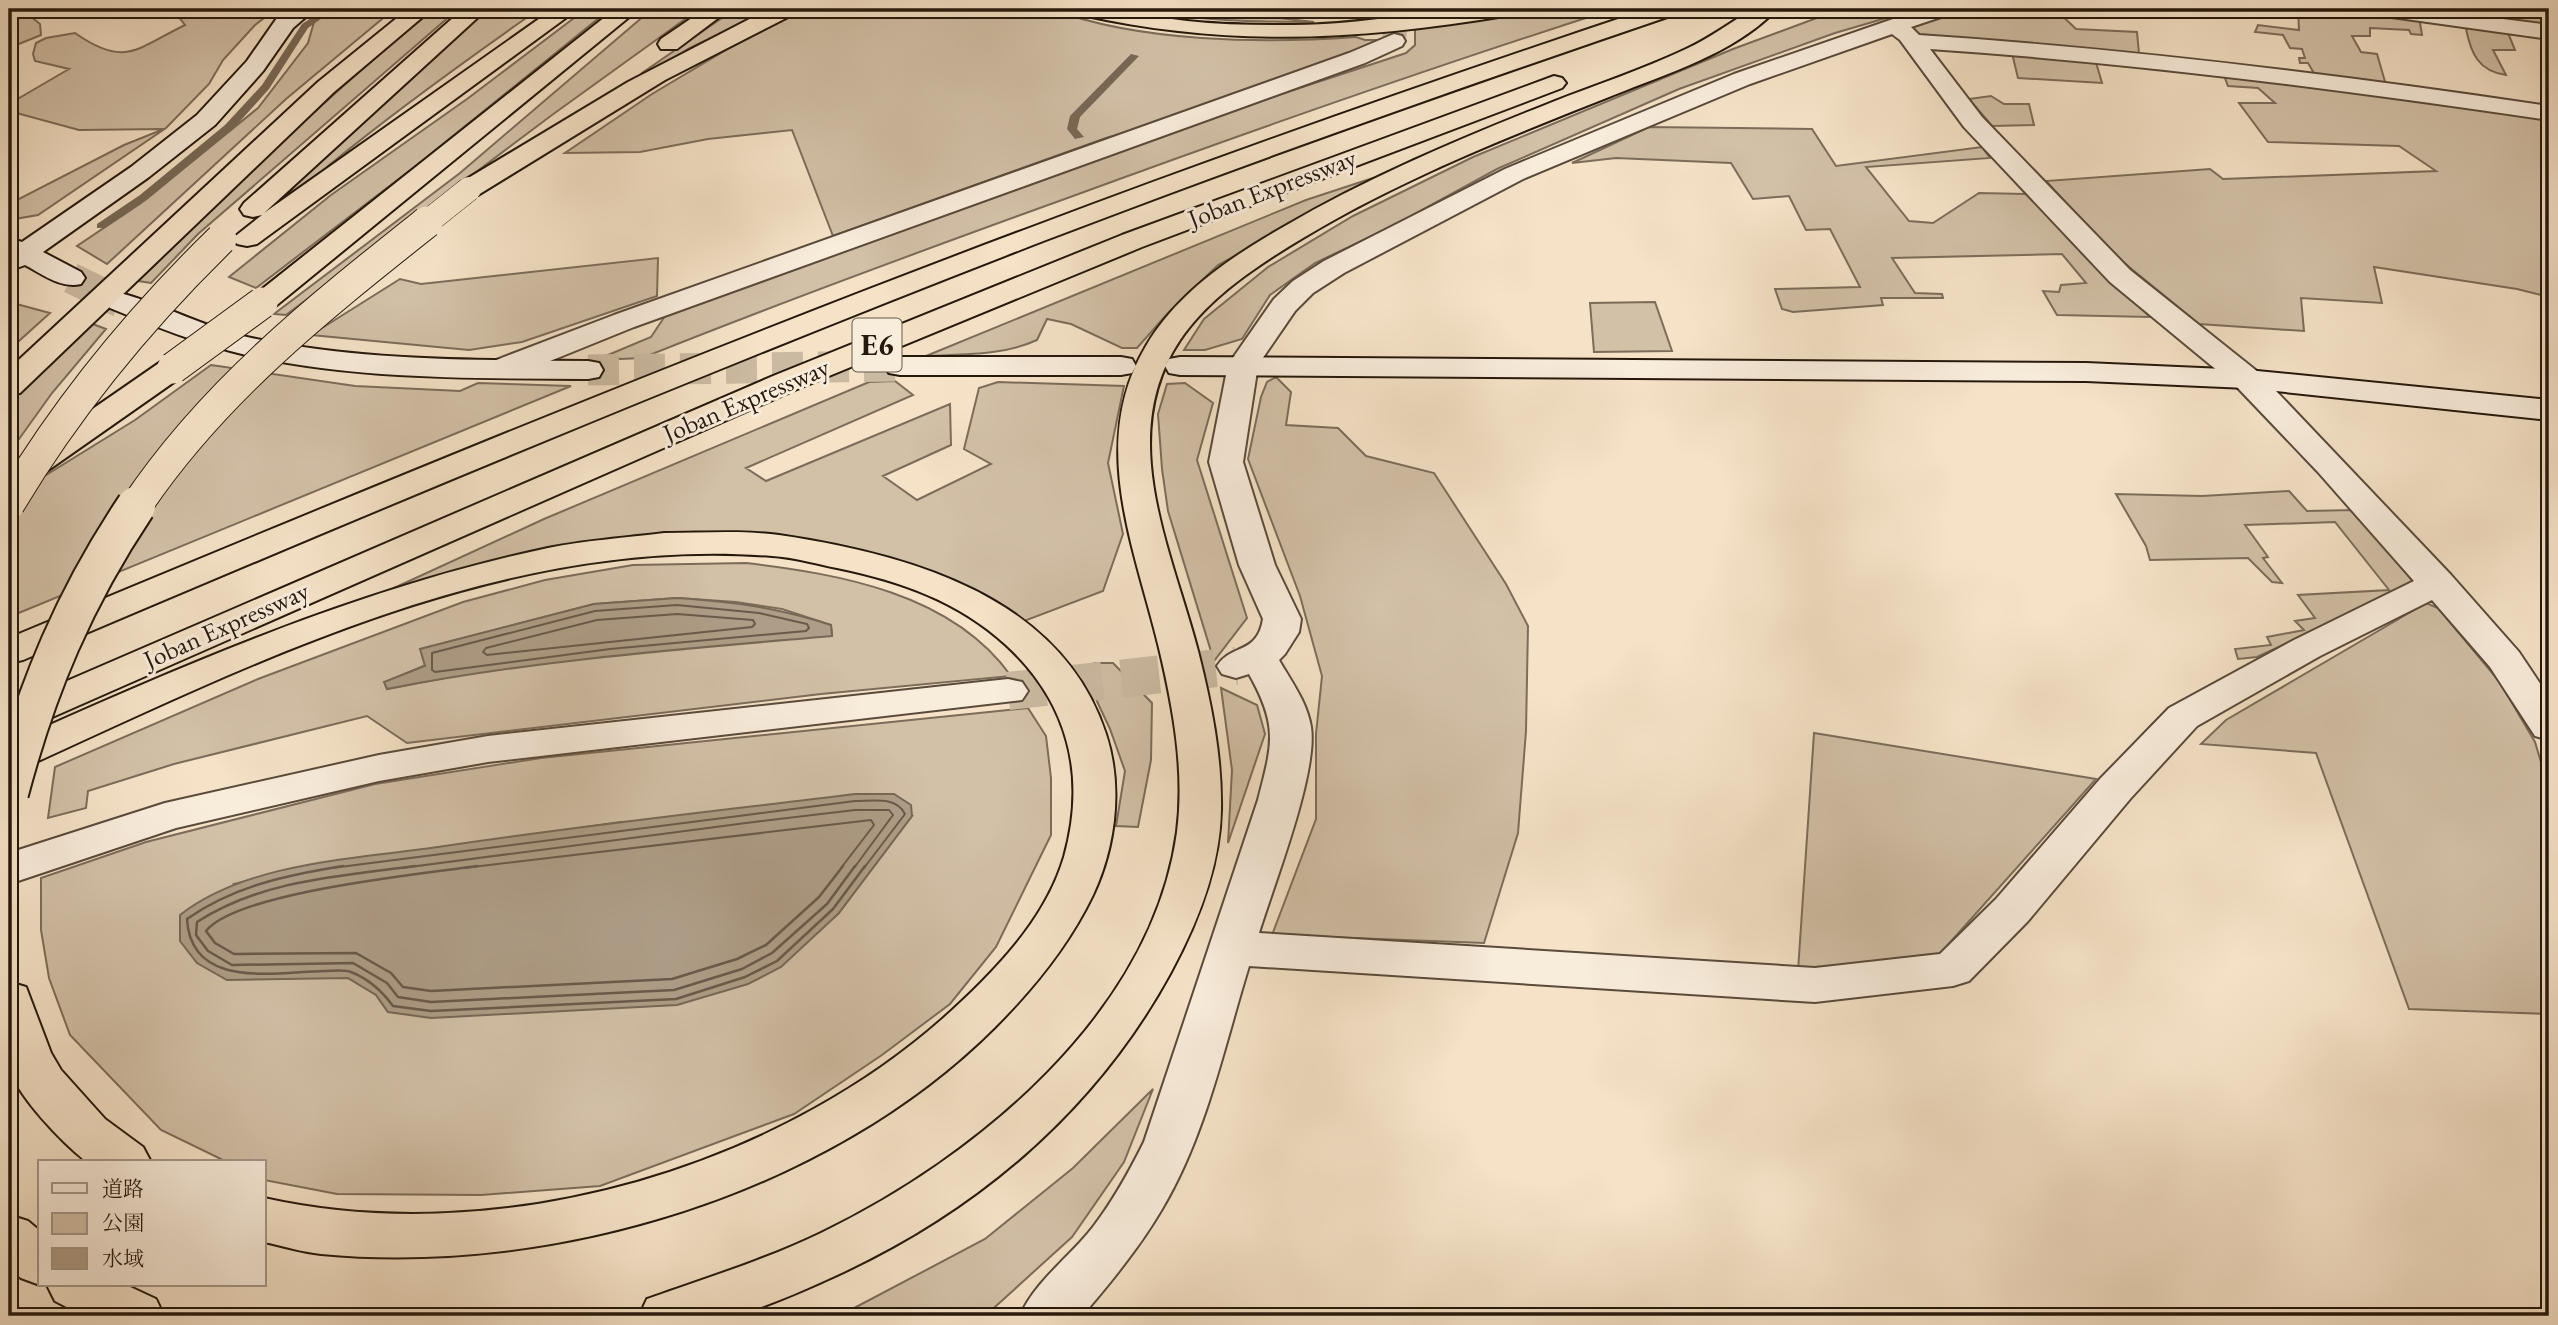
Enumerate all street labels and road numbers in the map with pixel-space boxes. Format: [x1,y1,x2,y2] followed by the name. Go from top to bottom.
[1181,140,1362,236] street label: Joban Expressway
[852,318,902,372] road number: E6
[656,349,835,451] street label: Joban Expressway
[136,573,315,677] street label: Joban Expressway

